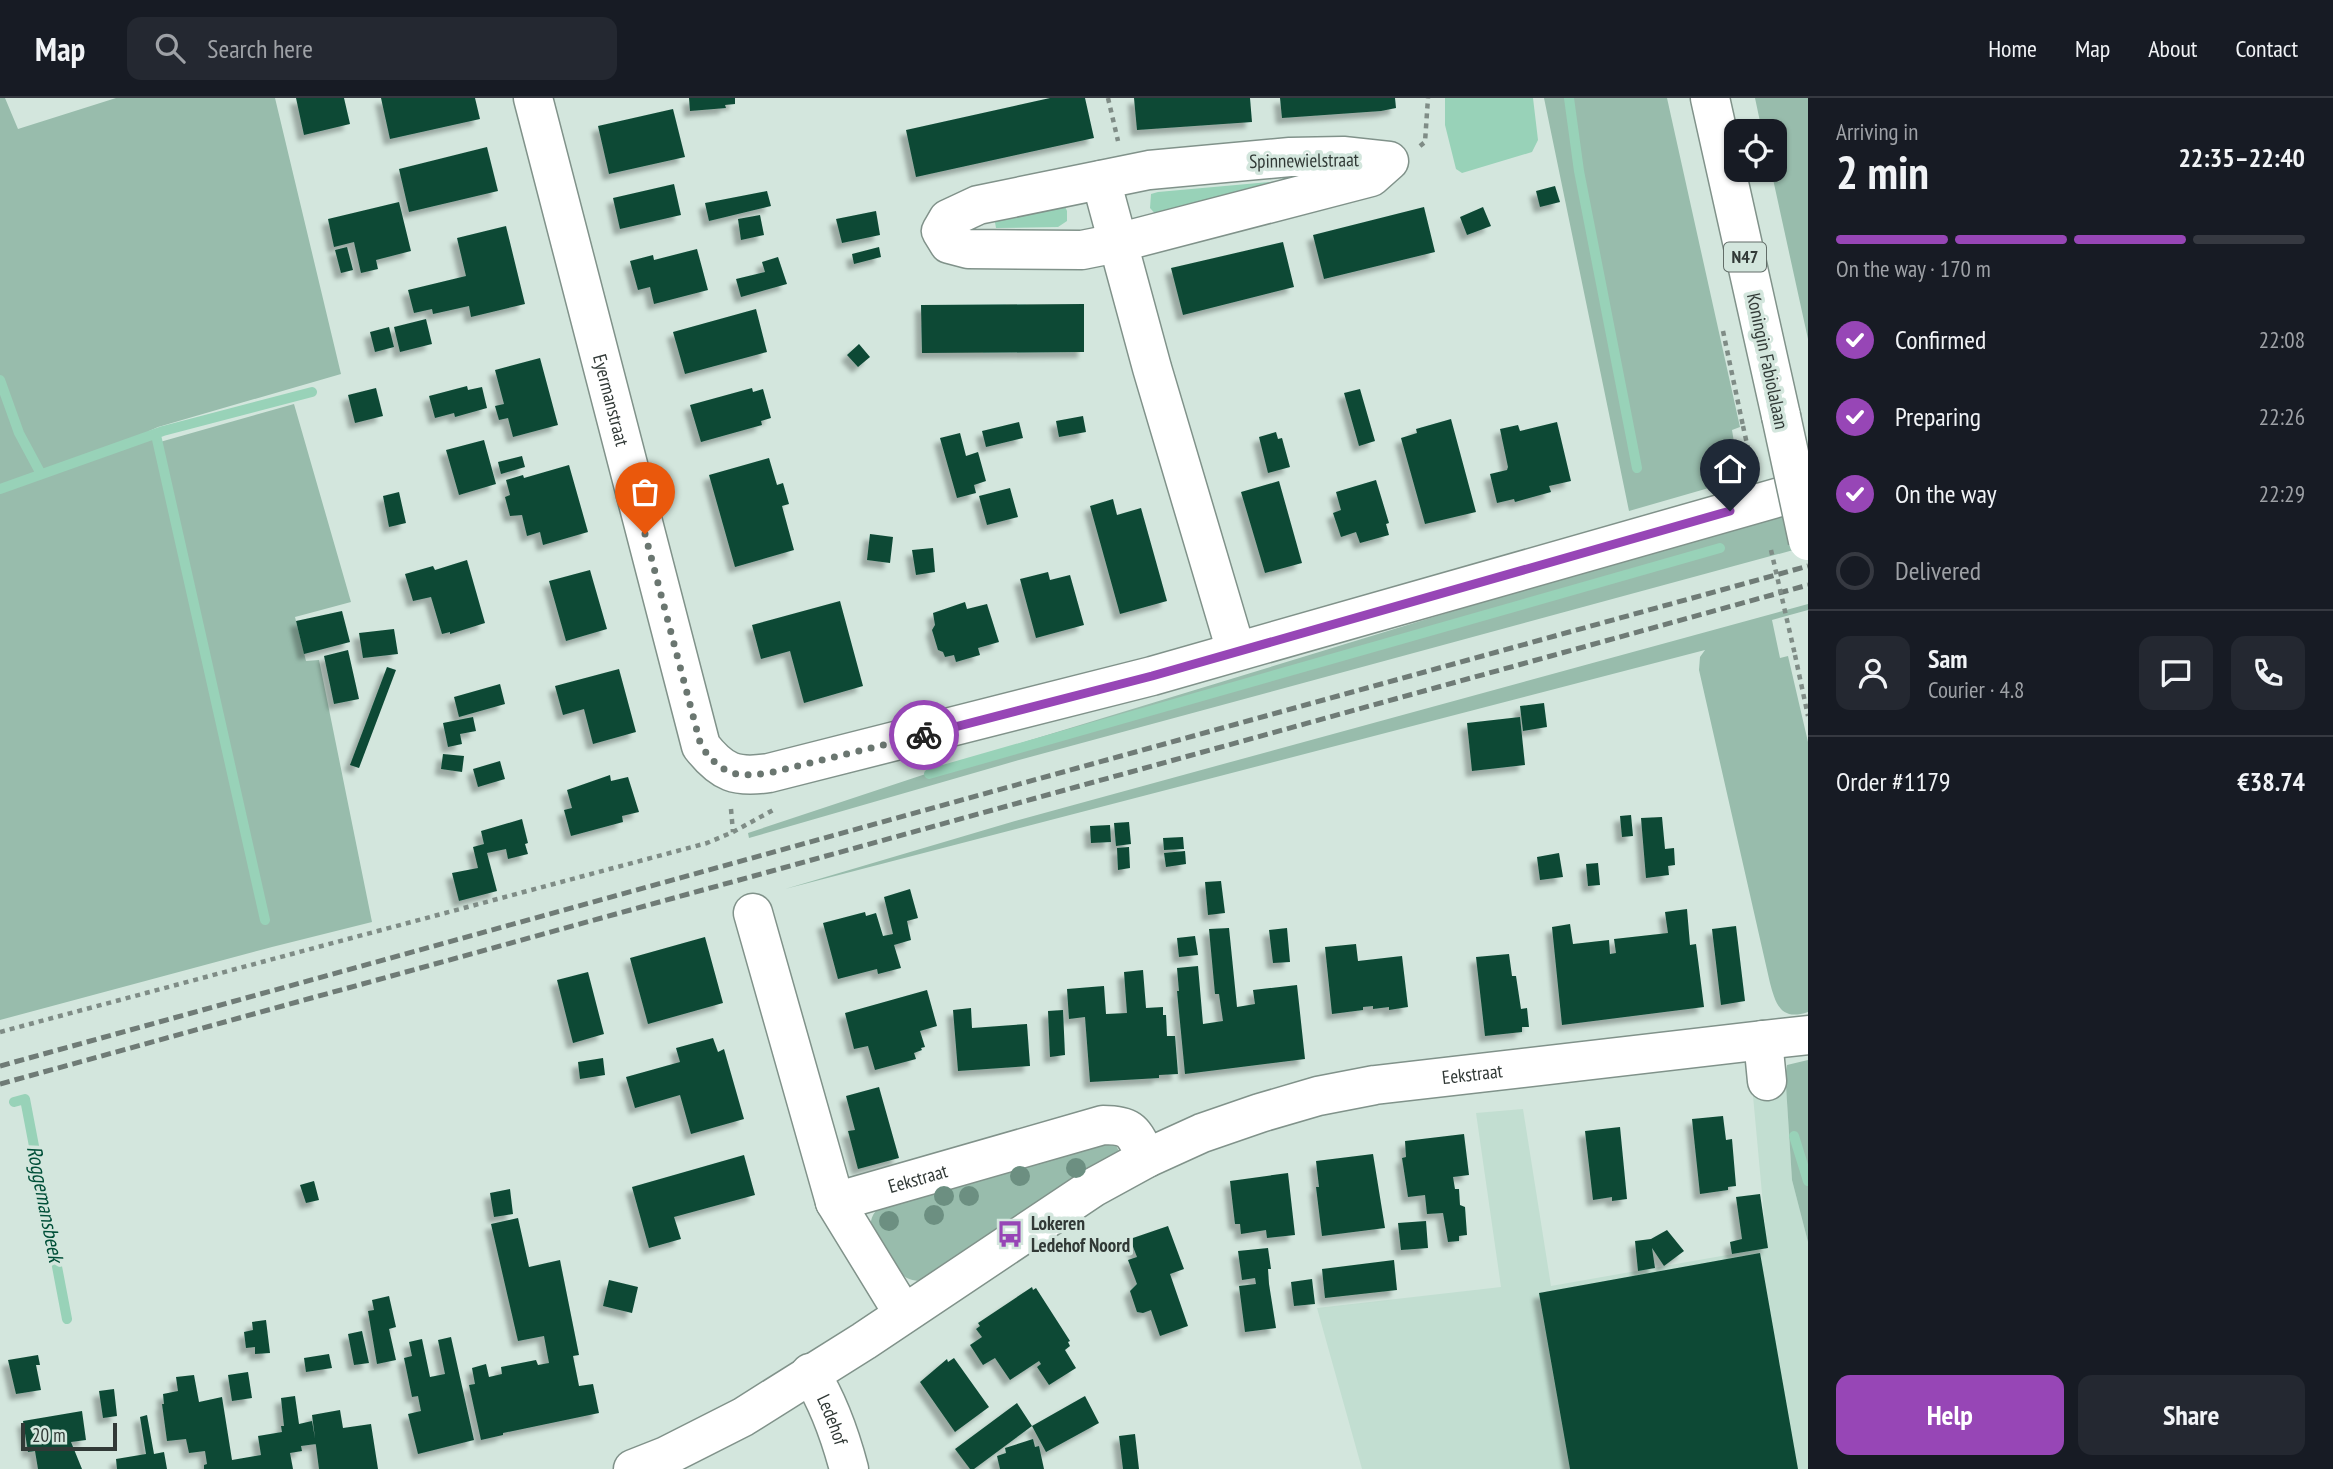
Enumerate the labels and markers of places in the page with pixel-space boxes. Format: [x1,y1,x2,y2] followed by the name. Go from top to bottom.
[1700,439,1760,511] pin
[615,462,675,534] pin
[1031,1211,1130,1257] place label: Lokeren Ledehof Noord
[995,1219,1025,1249] bus stop icon: Lokeren Ledehof Noord

